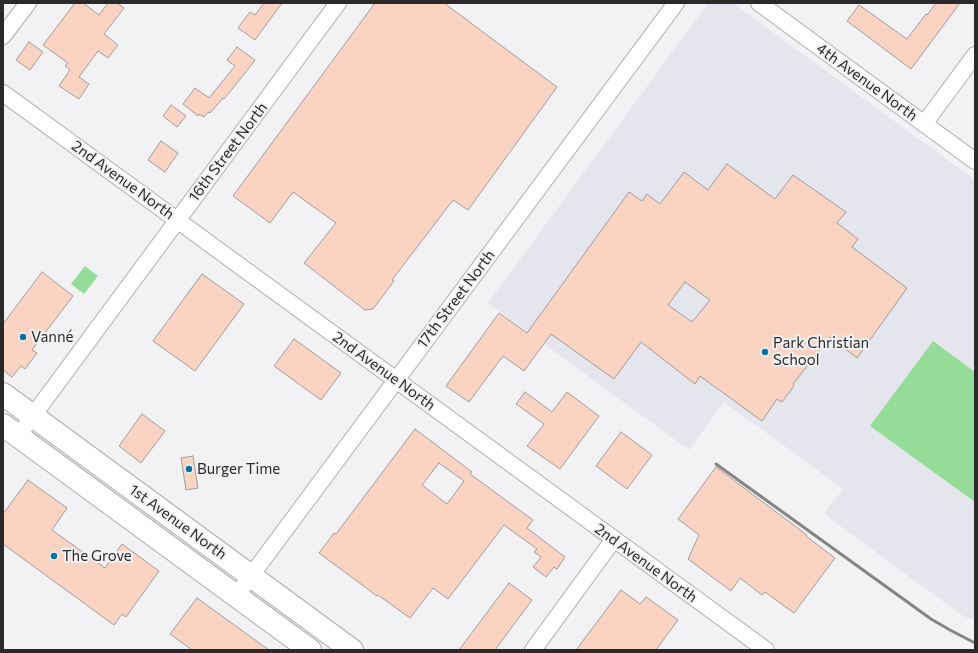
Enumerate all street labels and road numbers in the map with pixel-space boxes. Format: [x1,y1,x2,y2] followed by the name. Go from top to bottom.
[813,39,921,125] street label: 4th Avenue North
[185,99,271,205] street label: 16th Street North
[68,137,178,223] street label: 2nd Avenue North
[413,246,499,352] street label: 17th Street North
[329,328,439,414] street label: 2nd Avenue North
[126,481,230,563] street label: 1st Avenue North
[591,520,701,606] street label: 2nd Avenue North

